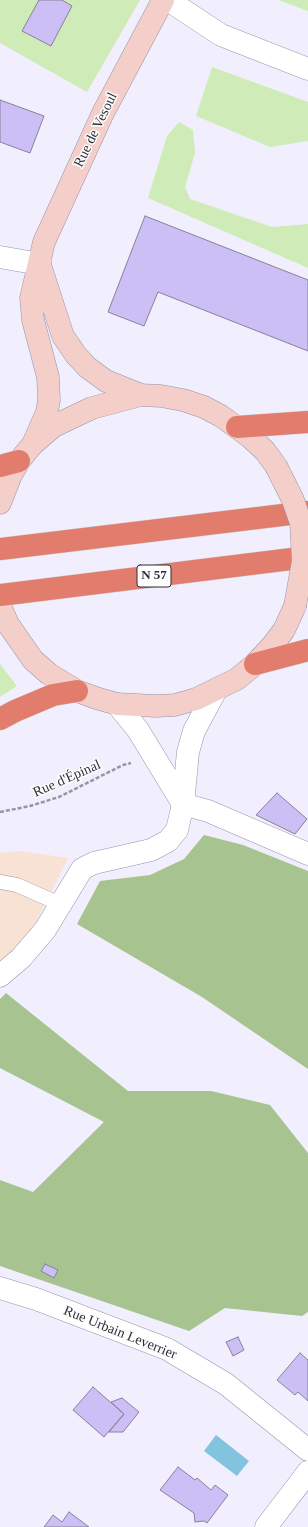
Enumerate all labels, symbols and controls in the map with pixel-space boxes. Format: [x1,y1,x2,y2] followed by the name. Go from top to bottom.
[71,90,121,170] street label: Rue de Vesoul
[137,565,171,587] road number: N 57
[31,757,103,801] street label: Rue d'Épinal
[61,1303,179,1363] street label: Rue Urbain Leverrier

